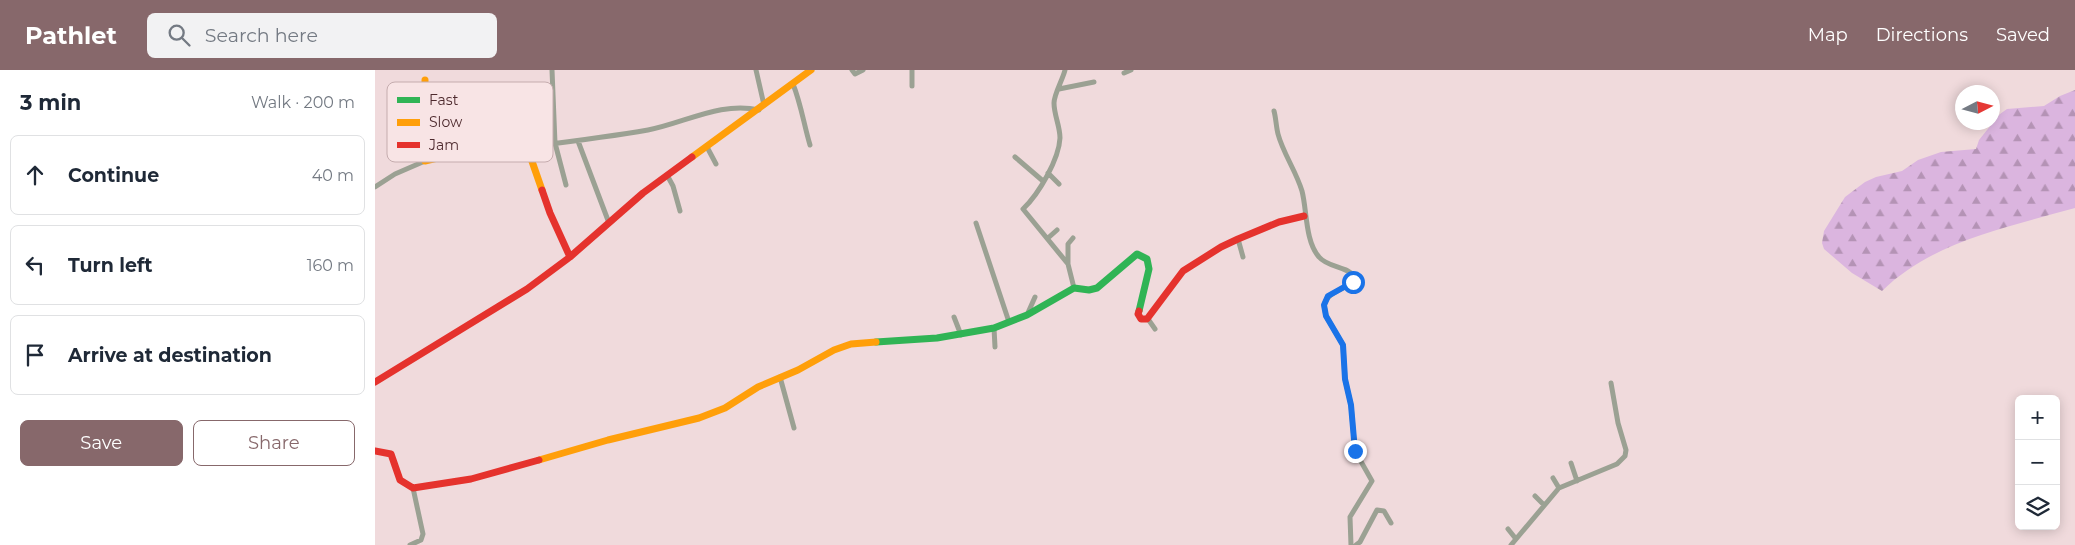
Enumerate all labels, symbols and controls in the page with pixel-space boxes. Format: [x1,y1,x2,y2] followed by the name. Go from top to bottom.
[147,13,497,58] search box
[25,21,117,50] text: Pathlet
[165,21,193,49] icon: search
[205,24,318,47] text: Search here
[1808,24,1848,46] text: Map
[1876,24,1968,46] text: Directions
[1996,24,2050,46] text: Saved
[387,82,553,162] legend
[1955,85,2000,130] north arrow
[20,90,81,115] text: 3 min
[429,91,459,109] text: Fast
[251,93,355,112] text: Walk · 200 m
[429,113,463,131] text: Slow
[428,136,459,154] text: Jam
[21,161,49,189] icon: ahead
[68,164,159,187] text: Continue
[312,166,354,185] text: 40 m
[21,251,49,279] icon: left
[68,254,153,277] text: Turn left
[307,256,354,275] text: 160 m
[1342,271,1365,294] route start
[21,341,49,369] icon: arrive
[68,344,272,367] text: Arrive at destination
[2015,395,2060,530] map controls
[2015,395,2060,440] button: +
[20,420,183,466] button: Save
[193,420,355,466] button: Share
[1344,440,1367,463] route end
[2015,440,2060,485] button: −
[2015,485,2060,530] button: layers

